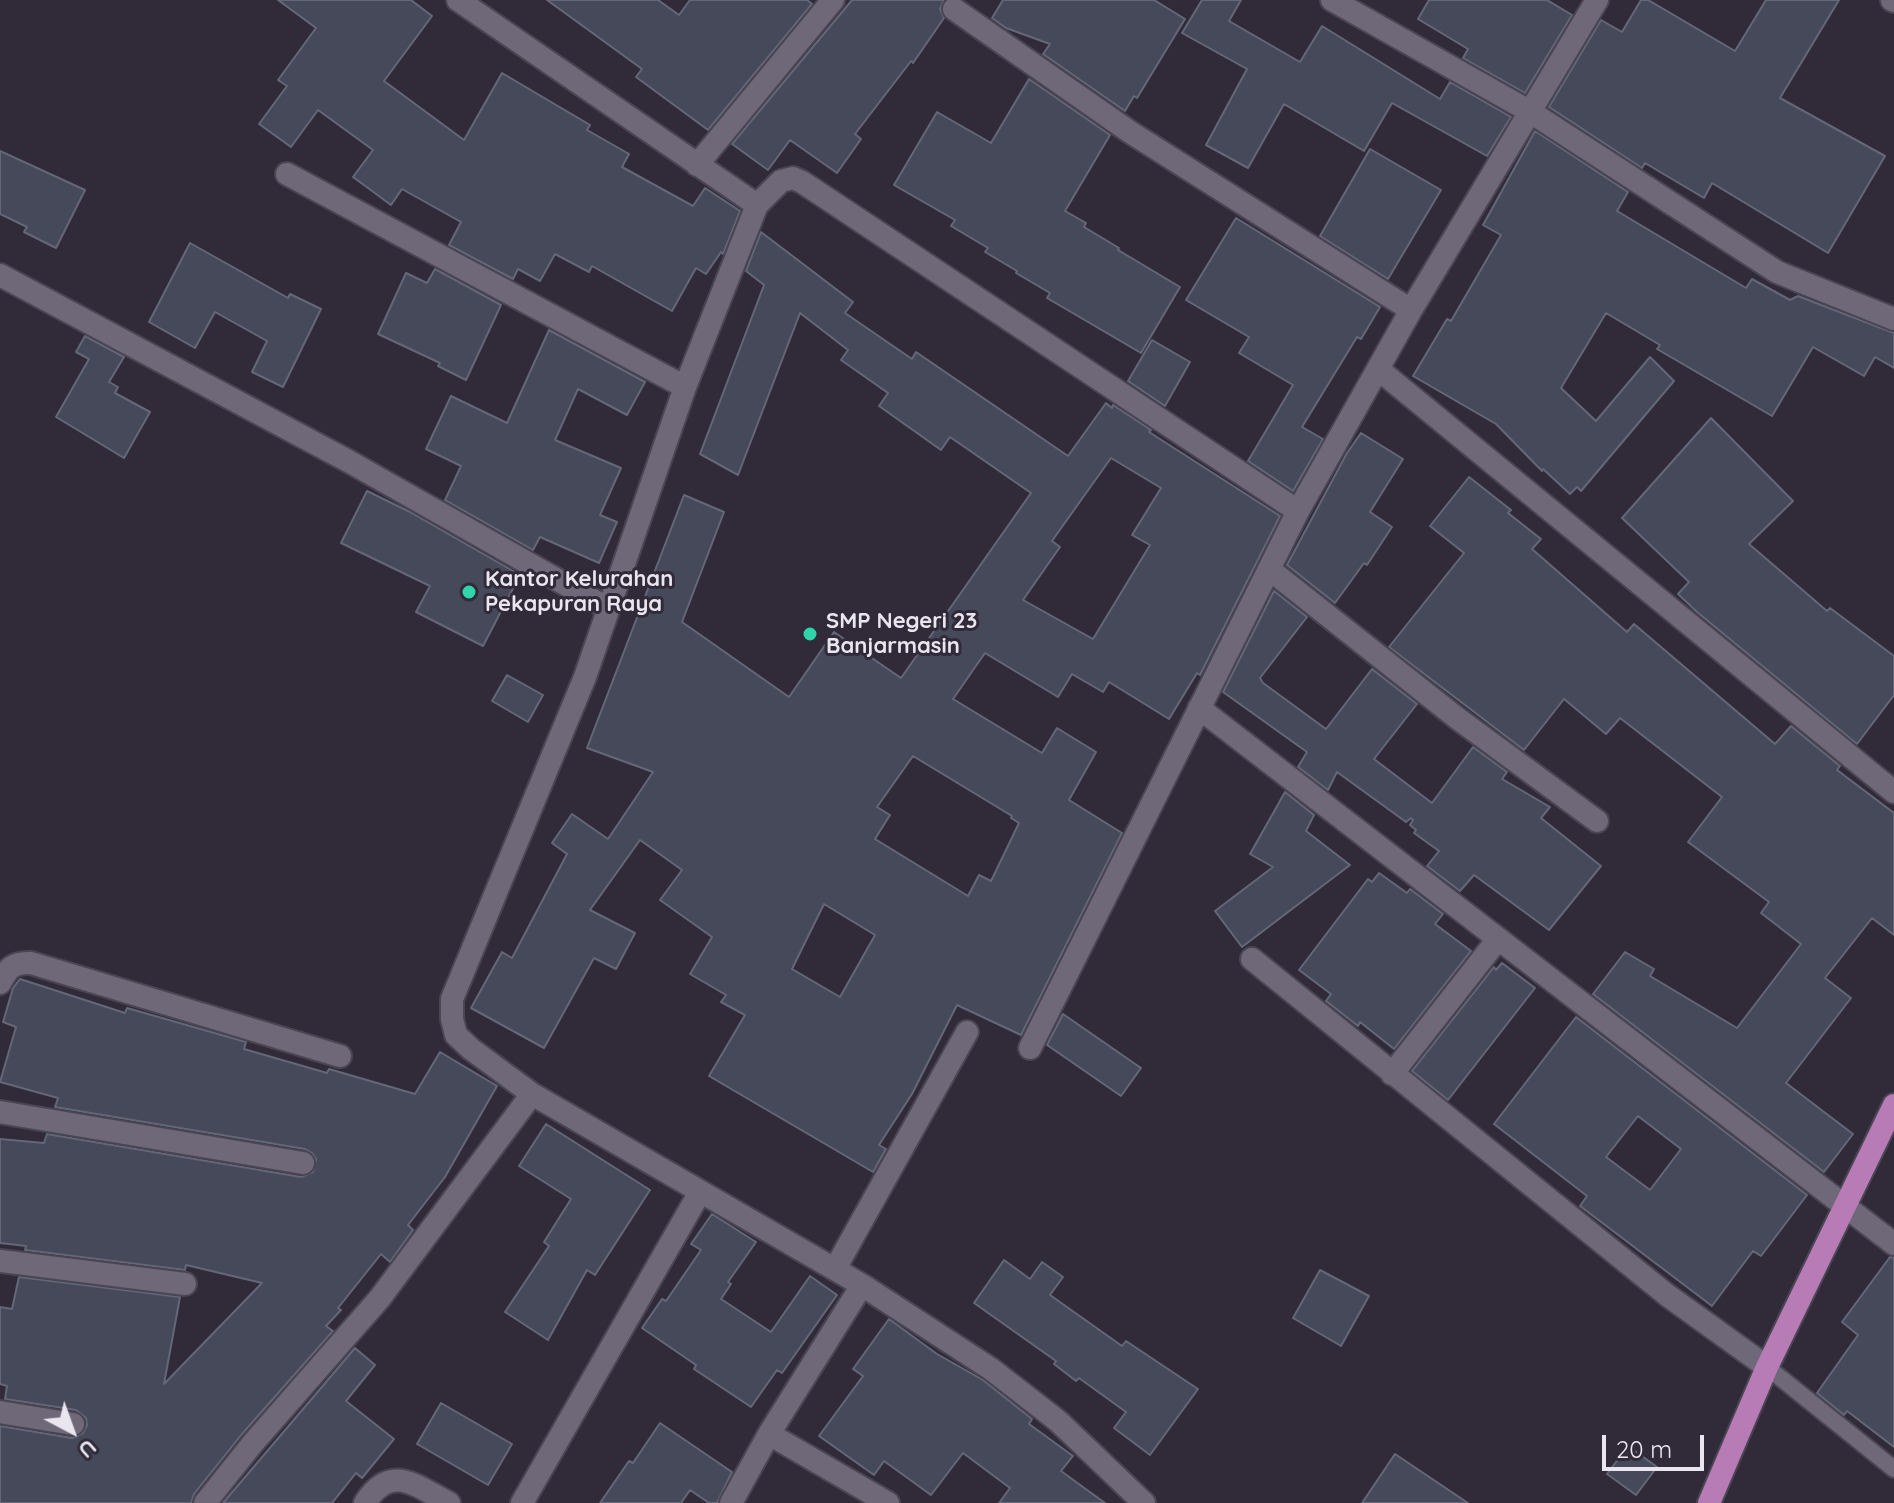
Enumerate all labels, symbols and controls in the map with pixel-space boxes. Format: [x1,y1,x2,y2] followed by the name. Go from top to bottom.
[485,566,673,618] place label: Kantor Kelurahan Pekapuran Raya
[460,583,478,601] marker: Kantor Kelurahan Pekapuran Raya
[826,608,977,660] place label: SMP Negeri 23 Banjarmasin
[801,625,819,643] marker: SMP Negeri 23 Banjarmasin
[32,1391,112,1471] north arrow
[1606,1419,1708,1469] scale bar
[73,1433,103,1465] text: U
[1616,1434,1672,1464] text: 20 m

